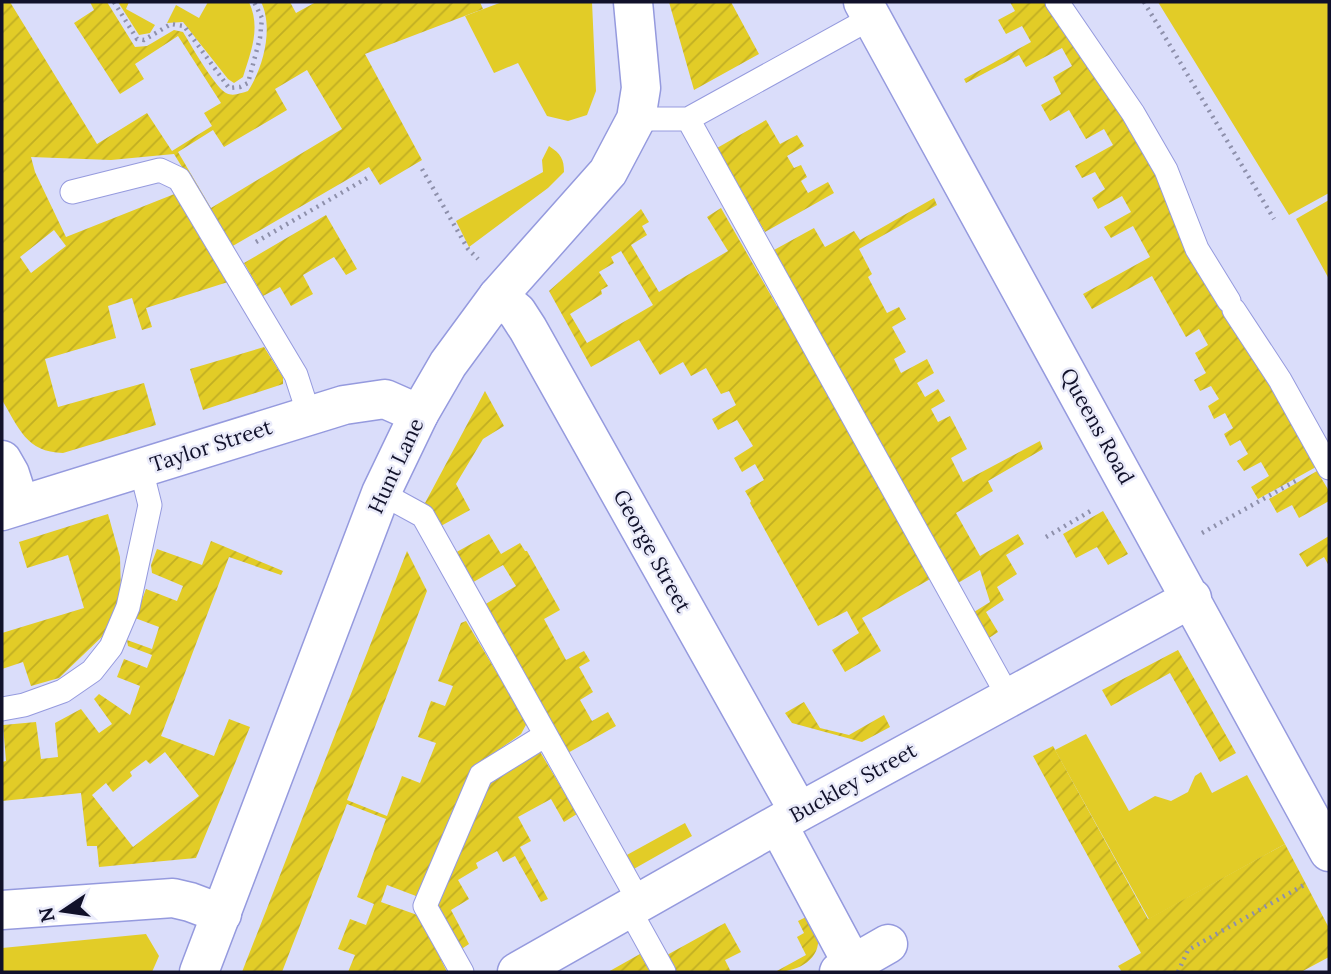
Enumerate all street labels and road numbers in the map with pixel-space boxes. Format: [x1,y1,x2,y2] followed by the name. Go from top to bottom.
[1054,363,1140,489] street label: Queens Road
[146,413,276,478] street label: Taylor Street
[362,414,429,518] street label: Hunt Lane
[608,485,698,618] street label: George Street
[785,736,922,829] street label: Buckley Street

